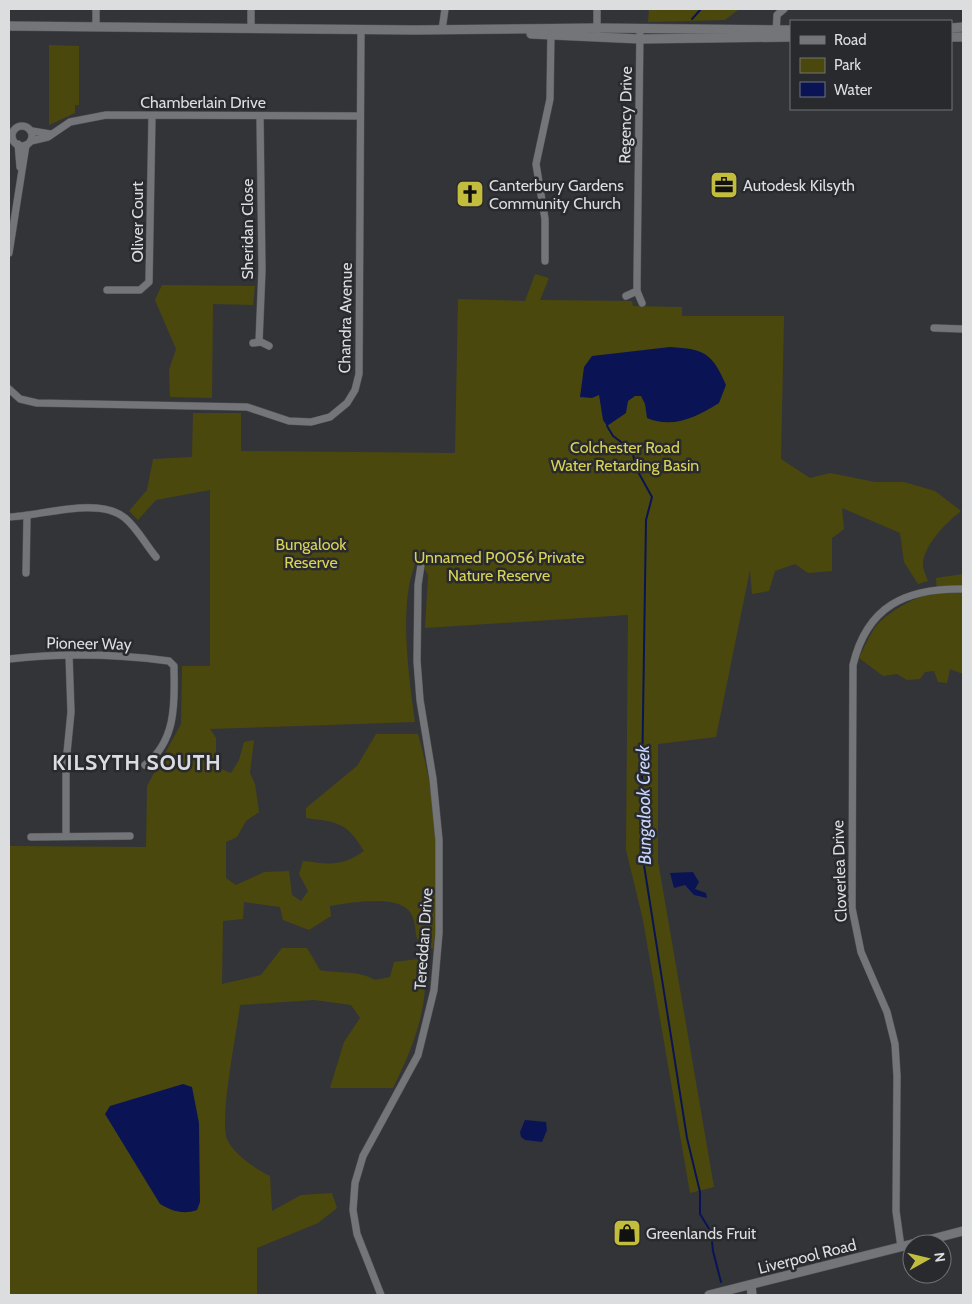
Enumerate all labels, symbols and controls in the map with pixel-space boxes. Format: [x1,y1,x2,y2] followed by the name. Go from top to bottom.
[790,20,952,110] legend
[834,31,867,49] text: Road
[834,56,861,74] text: Park
[615,66,636,164] street label: Regency Drive
[834,81,872,99] text: Water
[140,93,266,112] street label: Chamberlain Drive
[709,170,739,200] office icon: Autodesk Kilsyth
[489,176,624,213] place label: Canterbury Gardens Community Church
[743,176,855,195] place label: Autodesk Kilsyth
[238,179,257,279] street label: Sheridan Close
[455,179,485,209] church icon: Canterbury Gardens Community Church
[128,181,147,263] street label: Oliver Court
[335,262,356,374] street label: Chandra Avenue
[551,438,699,475] park label: Colchester Road Water Retarding Basin
[276,535,347,572] park label: Bungalook Reserve
[414,548,584,585] park label: Unnamed P0056 Private Nature Reserve
[46,633,132,654] street label: Pioneer Way
[632,744,656,865] water label: Bungalook Creek
[52,750,222,775] district label: KILSYTH SOUTH
[828,820,851,922] street label: Cloverlea Drive
[410,887,437,991] street label: Tereddan Drive
[612,1218,642,1248] shop icon: Greenlands Fruit
[646,1224,757,1243] place label: Greenlands Fruit
[902,1234,952,1284] north arrow
[756,1235,858,1278] street label: Liverpool Road
[930,1251,949,1263] text: N

